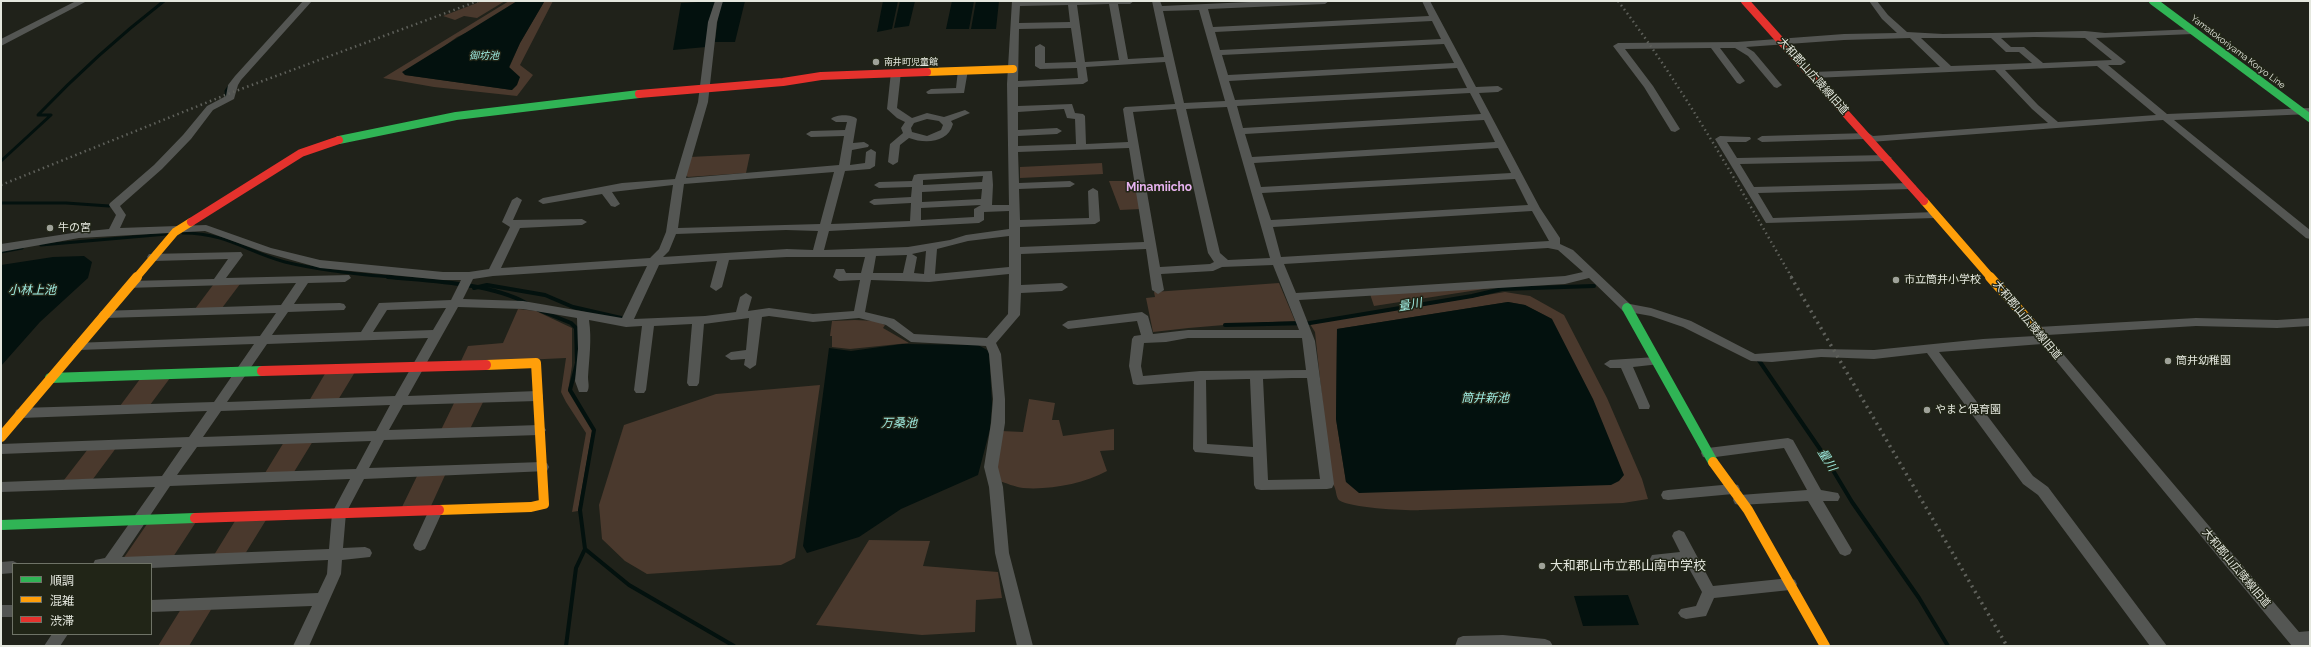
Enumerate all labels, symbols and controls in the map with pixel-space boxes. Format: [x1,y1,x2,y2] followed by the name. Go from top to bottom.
[2189,13,2287,91] street label: Yamatokoriyama Koryo Line
[1775,35,1851,117] street label: 大和郡山広陵線旧道
[469,50,499,62] water label: 御坊池
[871,57,881,67] marker: 南井町児童館
[884,57,938,67] place label: 南井町児童館
[1126,180,1192,194] district label: Minamiicho
[58,221,91,235] place label: 牛の宮
[45,223,55,233] marker: 牛の宮
[1904,273,1981,287] place label: 市立筒井小学校
[1891,275,1901,285] marker: 市立筒井小学校
[1990,278,2064,362] street label: 大和郡山広陵線旧道
[8,283,56,297] water label: 小林上池
[1397,296,1423,314] water label: 量川
[2176,354,2231,368] place label: 筒井幼稚園
[2163,356,2173,366] marker: 筒井幼稚園
[1461,391,1509,405] water label: 筒井新池
[1935,403,2001,417] place label: やまと保育園
[1922,405,1932,415] marker: やまと保育園
[881,416,917,430] water label: 万桑池
[1815,446,1839,474] water label: 量川
[2199,526,2273,610] street label: 大和郡山広陵線旧道
[1550,558,1706,574] place label: 大和郡山市立郡山南中学校
[1537,561,1547,571] marker: 大和郡山市立郡山南中学校
[12,563,152,635] legend
[50,574,74,588] text: 順調
[50,594,74,608] text: 混雑
[50,614,74,628] text: 渋滞

